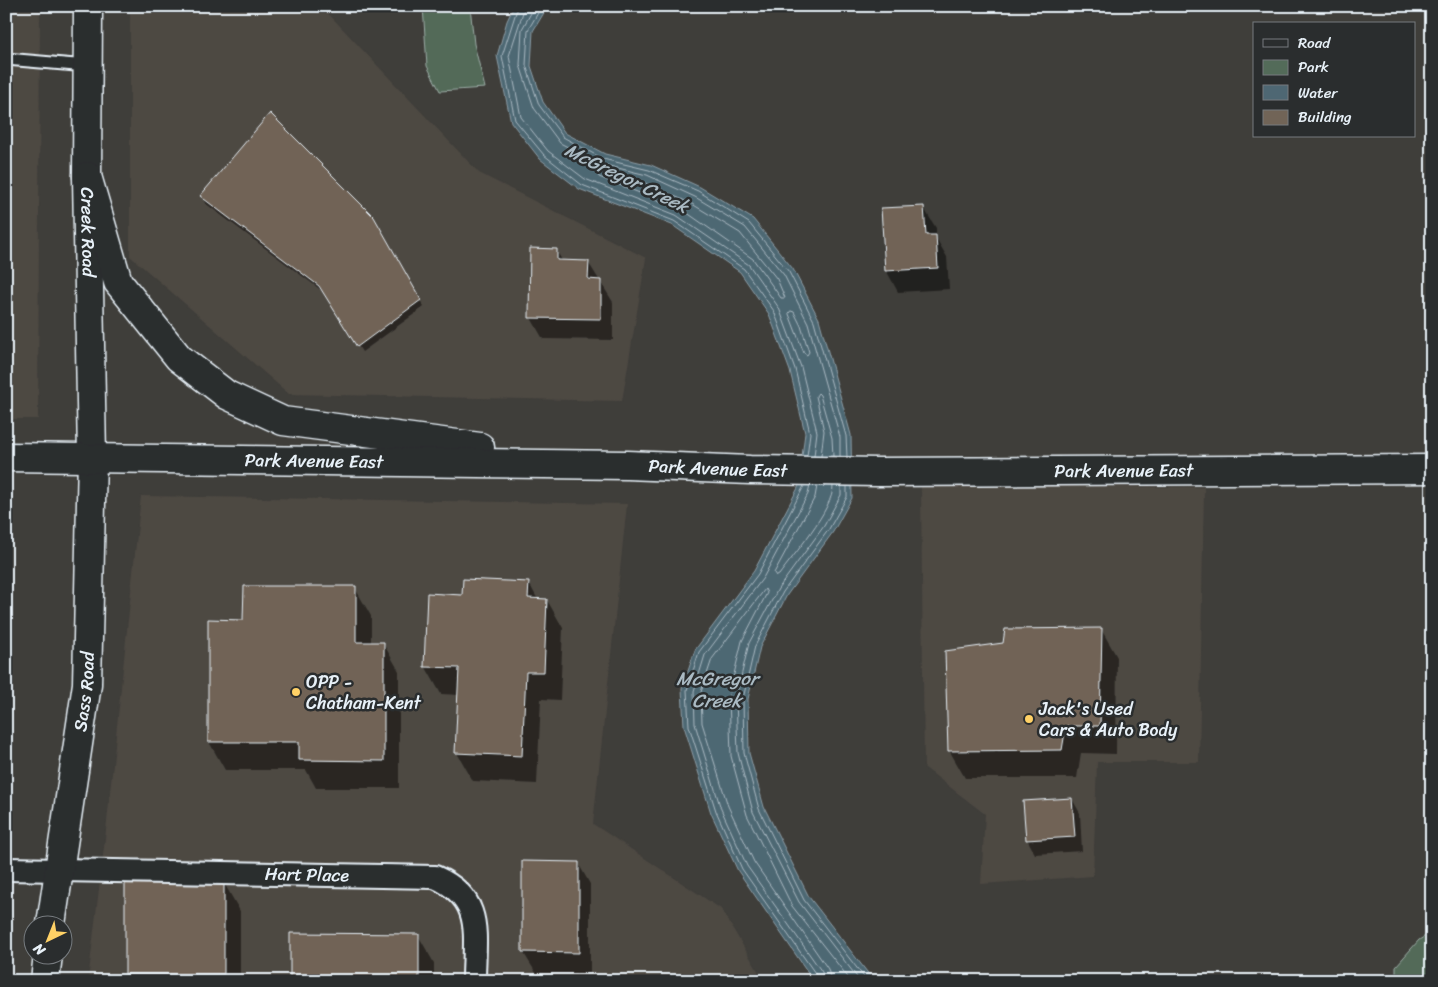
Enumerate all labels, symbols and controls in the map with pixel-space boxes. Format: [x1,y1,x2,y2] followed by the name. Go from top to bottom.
[1253,22,1416,138] legend
[1298,30,1331,56] text: Road
[1298,54,1329,80] text: Park
[1298,80,1338,106] text: Water
[1298,104,1352,130] text: Building
[559,134,696,223] water label: McGregor Creek
[71,187,105,279] street label: Creek Road
[244,444,384,478] street label: Park Avenue East
[648,450,788,487] street label: Park Avenue East
[1054,454,1194,487] street label: Park Avenue East
[64,650,104,734] street label: Sass Road
[676,662,761,717] water label: McGregor Creek
[306,666,422,719] place label: OPP - Chatham-Kent
[290,686,302,698] marker: OPP - Chatham-Kent
[1038,693,1178,746] place label: Jack's Used Cars & Auto Body
[1023,713,1035,725] marker: Jack's Used Cars & Auto Body
[265,858,350,891] street label: Hart Place
[22,914,72,964] north arrow
[27,936,52,962] text: N

